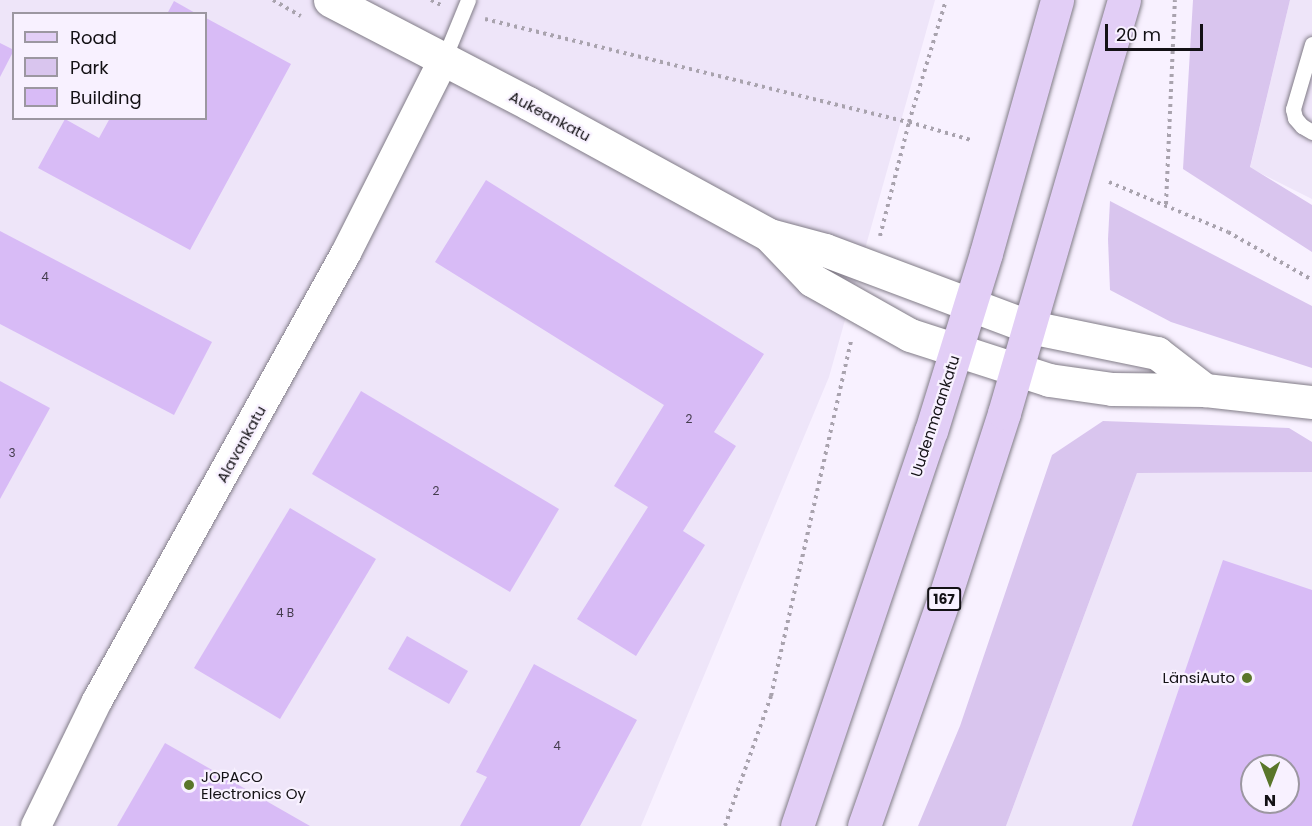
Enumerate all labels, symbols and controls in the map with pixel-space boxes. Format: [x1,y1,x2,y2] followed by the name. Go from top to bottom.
[12,12,207,120] legend
[1108,12,1206,50] scale bar
[1116,22,1161,47] text: 20 m
[70,25,117,50] text: Road
[70,55,109,80] text: Park
[70,85,142,110] text: Building
[506,87,594,145] street label: Aukeankatu
[41,270,49,284] house number: 4
[907,353,963,479] street label: Uudenmaankatu
[213,402,269,486] street label: Alavankatu
[686,412,692,426] house number: 2
[8,446,16,460] house number: 3
[433,484,439,498] house number: 2
[926,588,962,610] road number: 167
[276,606,294,620] house number: 4 B
[1162,669,1235,687] place label: LänsiAuto
[1240,671,1254,685] marker: LänsiAuto
[553,739,561,753] house number: 4
[1240,754,1300,814] north arrow
[201,767,306,802] place label: JOPACO Electronics Oy
[182,778,196,792] marker: JOPACO Electronics Oy
[1264,789,1276,812] text: N

